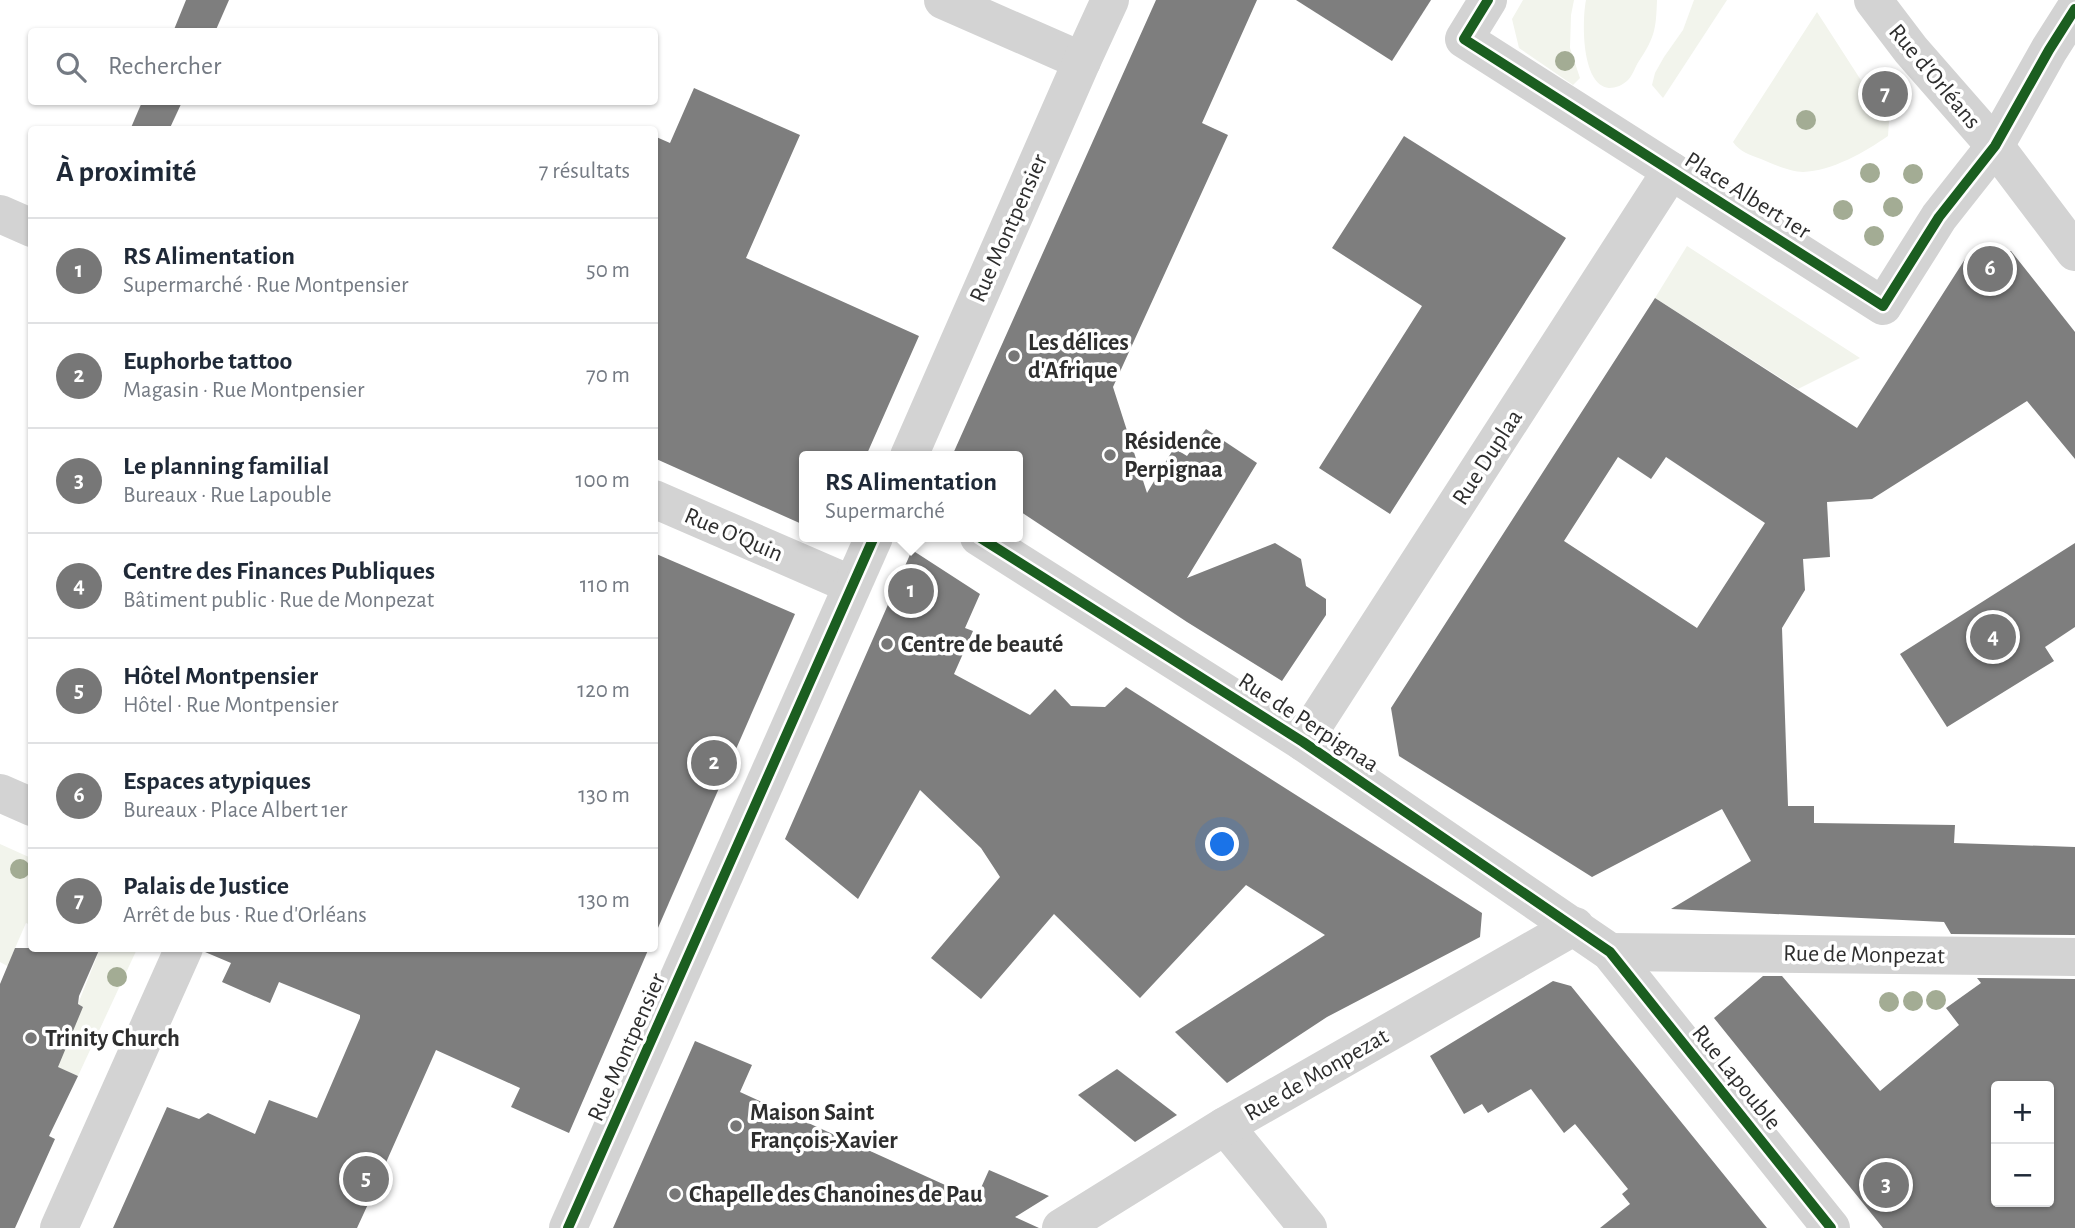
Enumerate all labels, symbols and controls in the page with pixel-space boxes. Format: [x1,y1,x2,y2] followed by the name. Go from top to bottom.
[1884,20,1985,133] street label: Rue d'Orléans
[28,28,658,105] search box
[52,48,90,86] icon: search
[108,53,221,79] text: Rechercher
[1862,68,1908,120] pin: 7
[1680,148,1815,244] street label: Place Albert 1er
[966,151,1052,306] street label: Rue Montpensier
[56,157,196,187] text: À proximité
[539,160,630,183] text: 7 résultats
[123,243,295,269] text: RS Alimentation
[1967,243,2013,295] pin: 6
[75,259,83,282] text: 1
[586,259,630,282] text: 50 m
[123,274,408,297] text: Supermarché · Rue Montpensier
[1028,331,1129,383] place label: Les délices d'Afrique
[123,348,292,374] text: Euphorbe tattoo
[1006,348,1022,364] marker: Les délices d'Afrique
[74,364,84,387] text: 2
[586,364,630,387] text: 70 m
[123,379,365,402] text: Magasin · Rue Montpensier
[1448,406,1527,509] street label: Rue Duplaa
[1124,430,1223,482] place label: Résidence Perpignaa
[1102,447,1118,463] marker: Résidence Perpignaa
[799,451,1023,542] popup
[123,453,329,479] text: Le planning familial
[74,469,84,492] text: 3
[576,469,630,492] text: 100 m
[825,469,997,495] text: RS Alimentation
[123,484,332,507] text: Bureaux · Rue Lapouble
[825,500,945,523] text: Supermarché
[681,503,786,566] street label: Rue O'Quin
[123,558,435,584] text: Centre des Finances Publiques
[888,565,934,617] pin: 1
[73,574,85,597] text: 4
[580,574,630,597] text: 110 m
[123,589,434,612] text: Bâtiment public · Rue de Monpezat
[1970,611,2016,663] pin: 4
[901,633,1063,657] place label: Centre de beauté
[879,636,895,652] marker: Centre de beauté
[123,663,318,689] text: Hôtel Montpensier
[1234,669,1383,777] street label: Rue de Perpignaa
[74,679,84,702] text: 5
[577,679,630,702] text: 120 m
[123,694,338,717] text: Hôtel · Rue Montpensier
[691,737,737,789] pin: 2
[123,768,311,794] text: Espaces atypiques
[73,784,85,807] text: 6
[578,784,630,807] text: 130 m
[123,799,347,822] text: Bureaux · Place Albert 1er
[1205,827,1239,861] your location
[123,873,289,899] text: Palais de Justice
[74,889,84,912] text: 7
[578,889,630,912] text: 130 m
[123,904,367,927] text: Arrêt de bus · Rue d'Orléans
[1783,942,1945,968] street label: Rue de Monpezat
[584,970,670,1125] street label: Rue Montpensier
[1687,1021,1785,1134] street label: Rue Lapouble
[1240,1024,1393,1126] street label: Rue de Monpezat
[45,1027,180,1051] place label: Trinity Church
[23,1030,39,1046] marker: Trinity Church
[1991,1081,2054,1207] map controls
[1991,1081,2054,1144] button: +
[750,1101,898,1153] place label: Maison Saint François-Xavier
[728,1118,744,1134] marker: Maison Saint François-Xavier
[1991,1144,2054,1207] button: −
[343,1153,389,1205] pin: 5
[1863,1159,1909,1211] pin: 3
[689,1183,983,1207] place label: Chapelle des Chanoines de Pau
[667,1186,683,1202] marker: Chapelle des Chanoines de Pau

